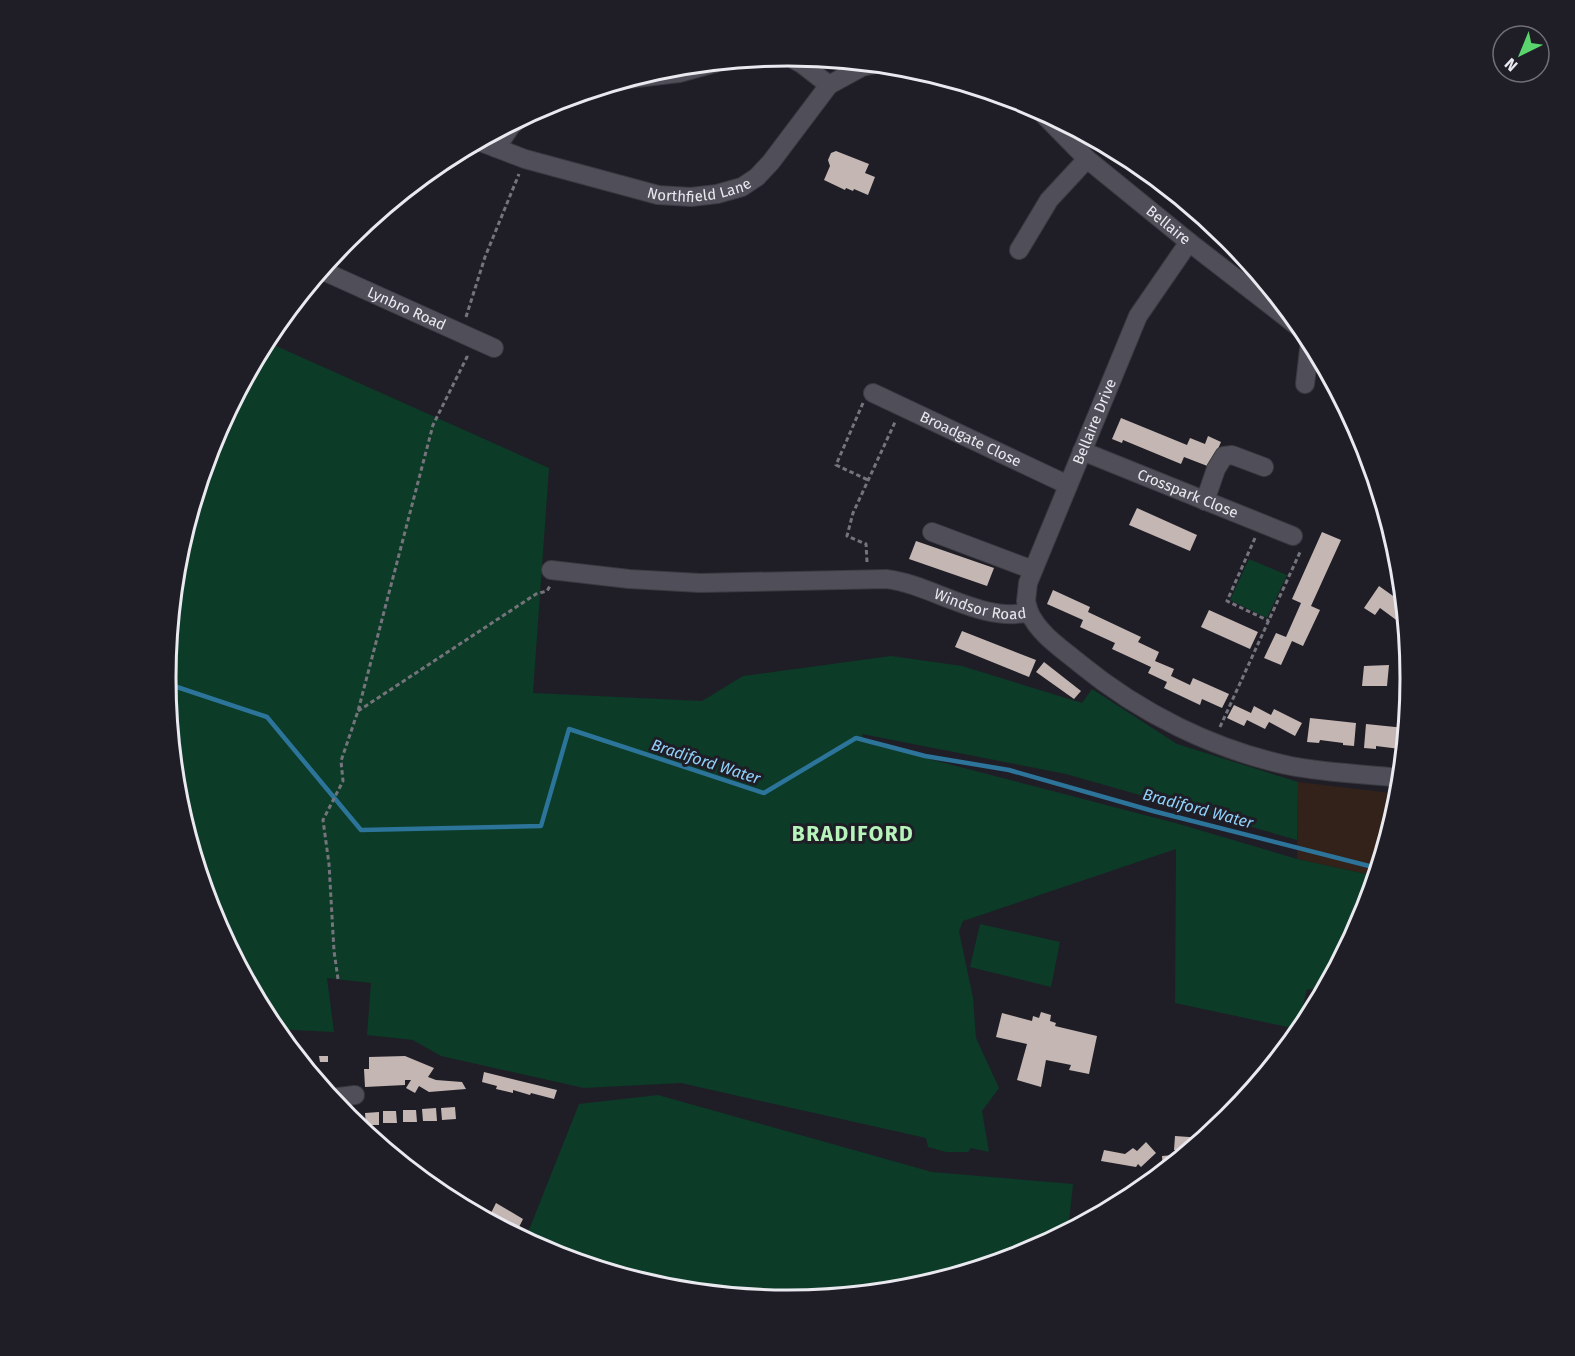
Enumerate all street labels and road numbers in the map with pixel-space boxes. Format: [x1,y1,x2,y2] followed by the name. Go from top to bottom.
[645,174,755,206] street label: Northfield Lane
[1142,202,1194,249] street label: Bellaire
[365,283,449,334] street label: Lynbro Road
[1069,376,1120,467] street label: Bellaire Drive
[917,408,1024,471] street label: Broadgate Close
[1135,465,1241,522] street label: Crosspark Close
[931,585,1027,623] street label: Windsor Road

